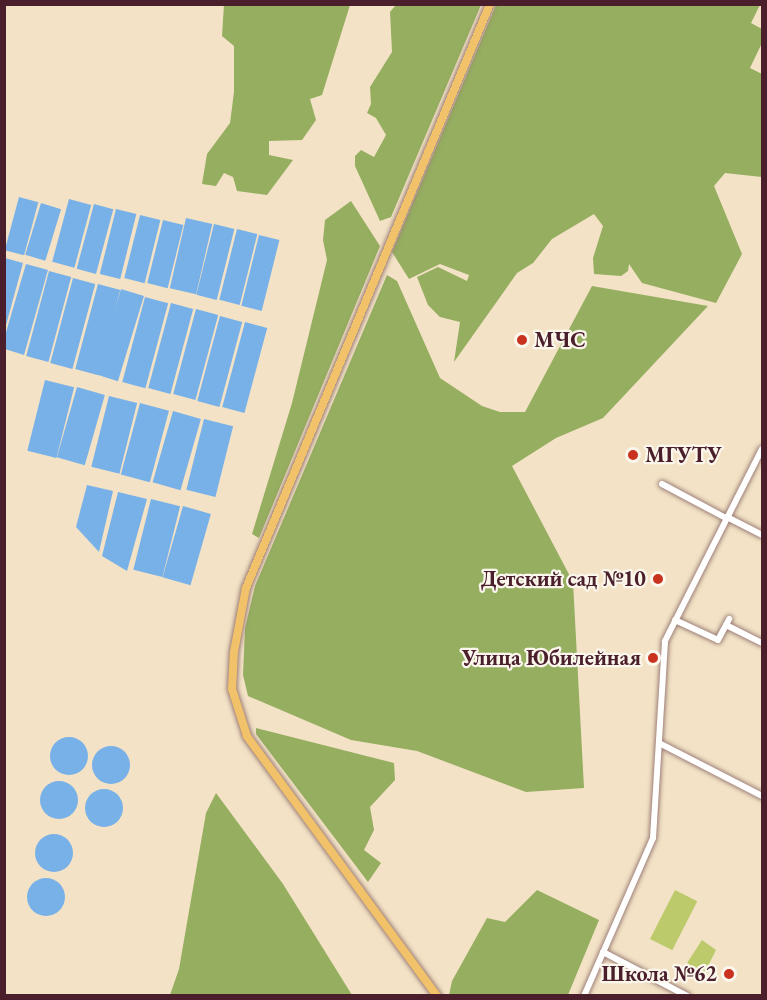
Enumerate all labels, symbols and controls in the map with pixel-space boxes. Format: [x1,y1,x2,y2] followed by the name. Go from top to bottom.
[534,327,586,353] place label: МЧС
[515,333,529,347] marker: МЧС
[645,442,722,468] place label: МГУТУ
[626,448,640,462] marker: МГУТУ
[481,566,646,592] place label: Детский сад №10
[651,572,665,586] marker: Детский сад №10
[462,645,641,671] place label: Улица Юбилейная
[646,651,660,665] marker: Улица Юбилейная
[602,961,717,987] place label: Школа №62
[722,967,736,981] marker: Школа №62

